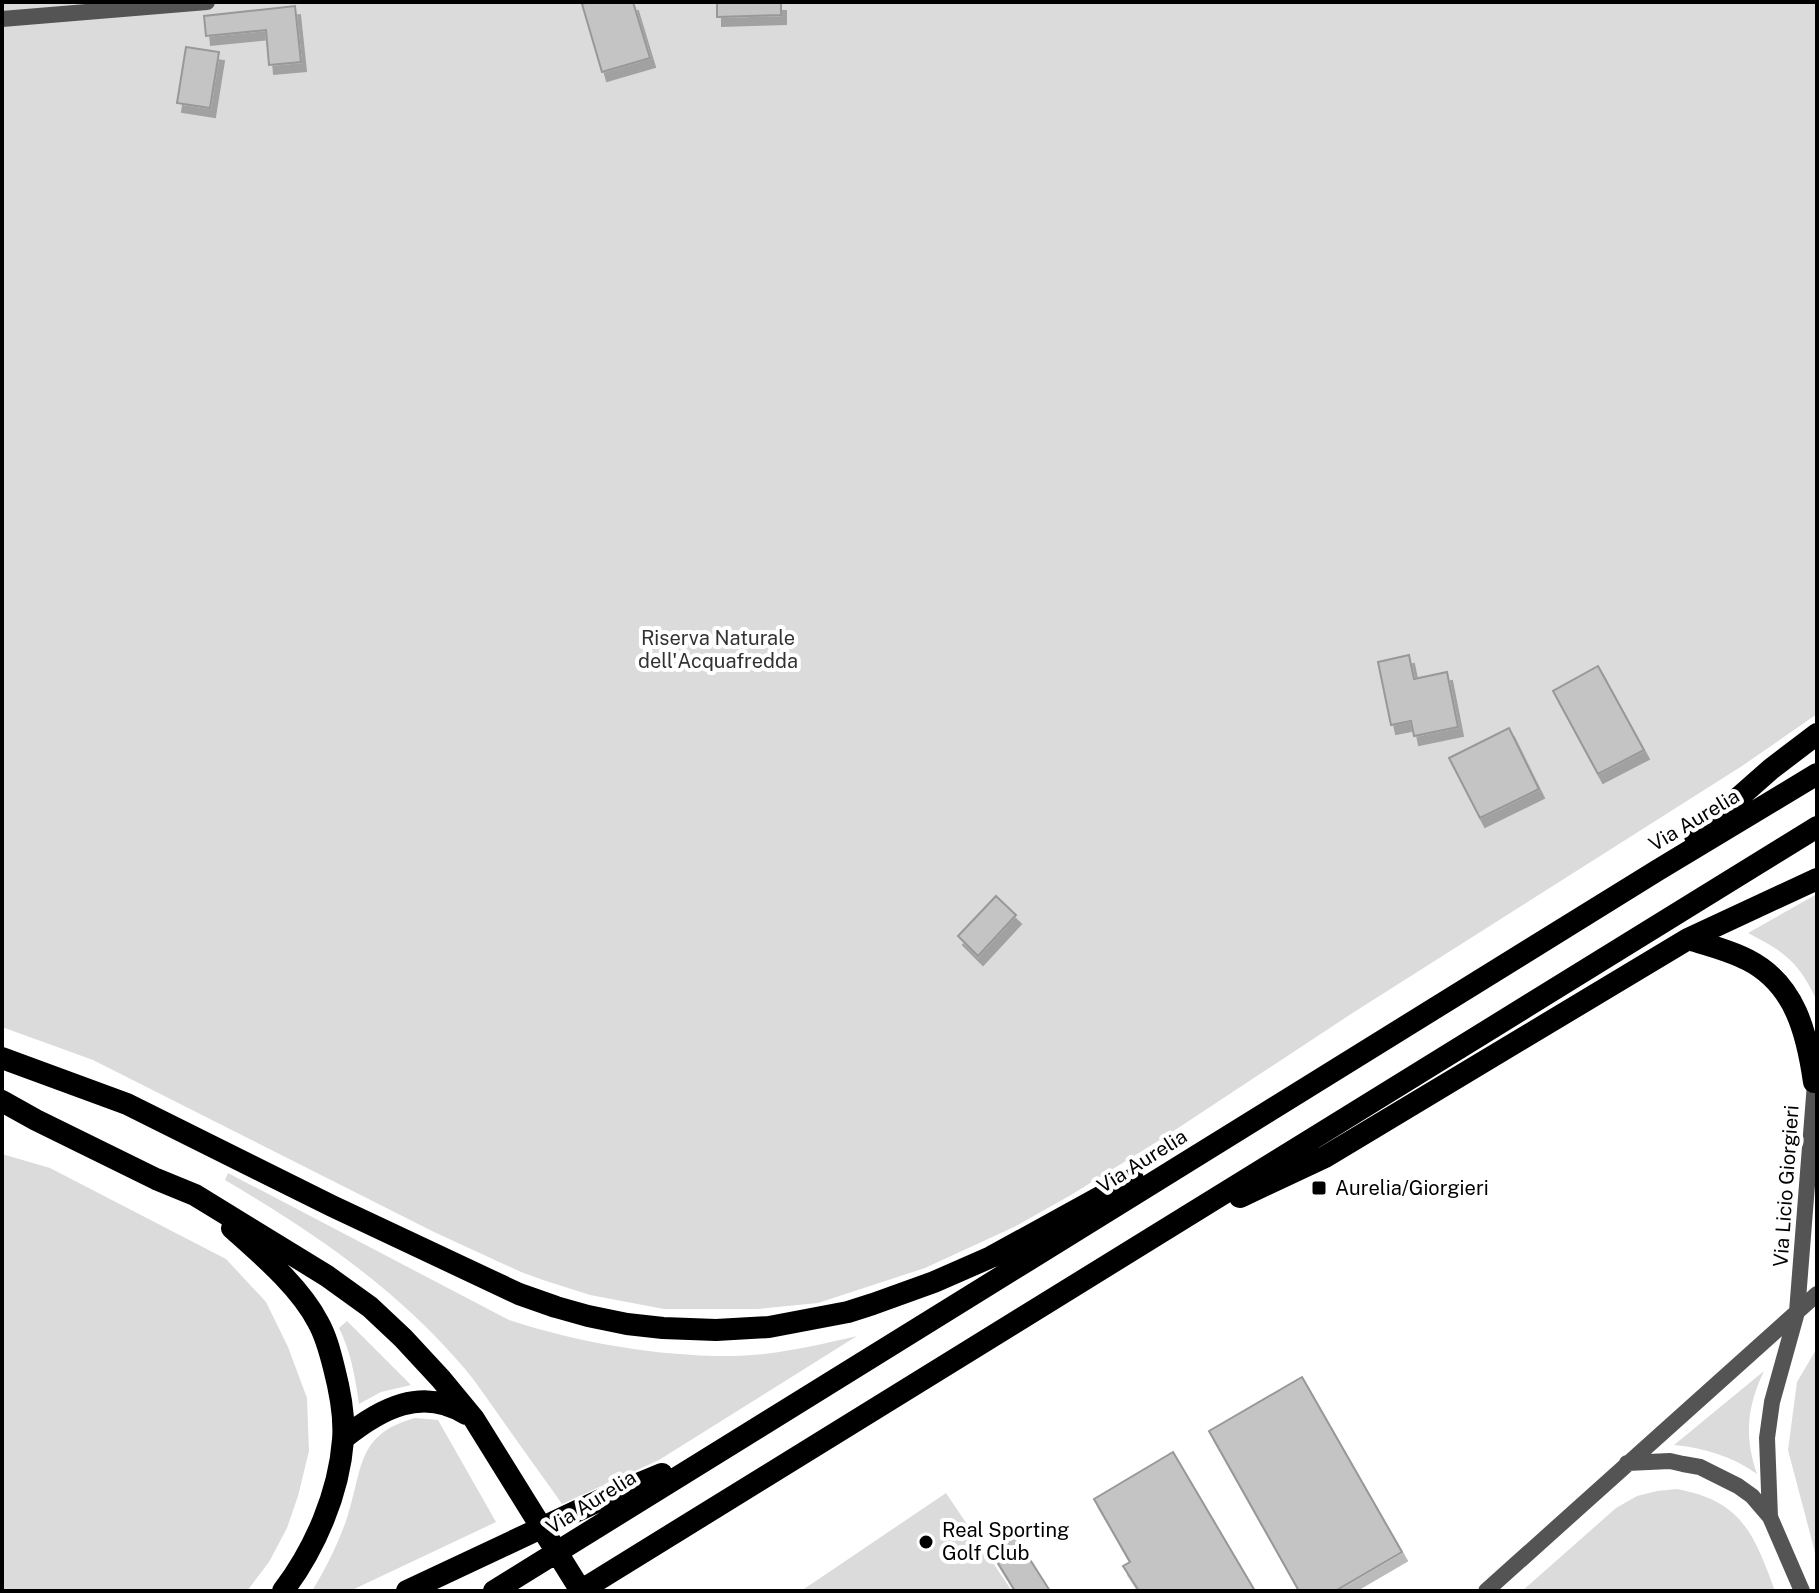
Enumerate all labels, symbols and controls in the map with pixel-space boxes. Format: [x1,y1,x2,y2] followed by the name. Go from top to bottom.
[638,626,798,673] park label: Riserva Naturale dell'Acquafredda
[1645,784,1743,856] street label: Via Aurelia
[1768,1104,1804,1268] street label: Via Licio Giorgieri
[1093,1124,1191,1198] street label: Via Aurelia
[1335,1176,1489,1200] place label: Aurelia/Giorgieri
[1310,1179,1328,1197] marker: Aurelia/Giorgieri
[542,1465,640,1539] street label: Via Aurelia
[942,1518,1069,1565] place label: Real Sporting Golf Club
[917,1533,935,1551] marker: Real Sporting Golf Club

